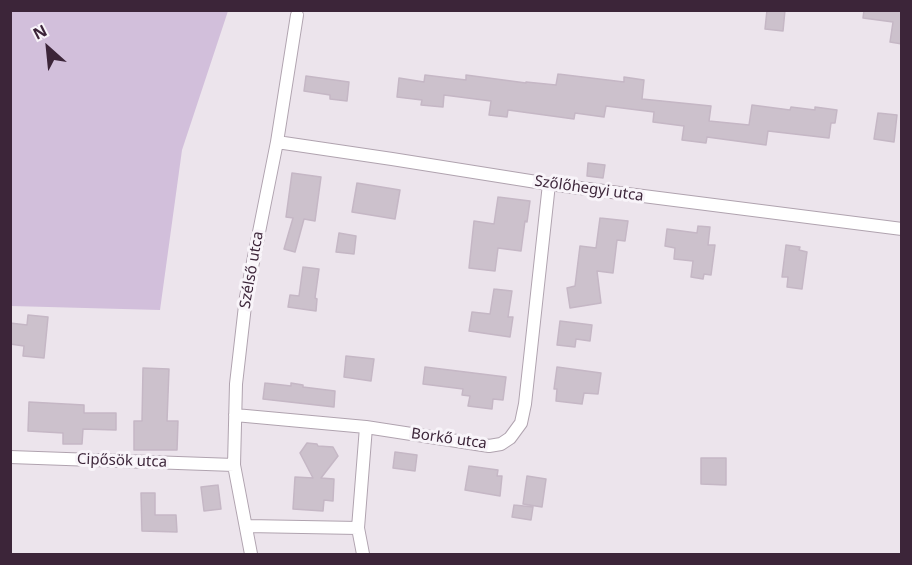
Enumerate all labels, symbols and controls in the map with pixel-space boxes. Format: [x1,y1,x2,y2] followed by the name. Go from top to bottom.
[18,18,78,78] north arrow
[29,19,51,45] text: N
[533,172,645,206] street label: Szőlőhegyi utca
[236,230,268,310] street label: Szélső utca
[410,425,488,453] street label: Borkő utca
[77,450,167,472] street label: Cipősök utca

